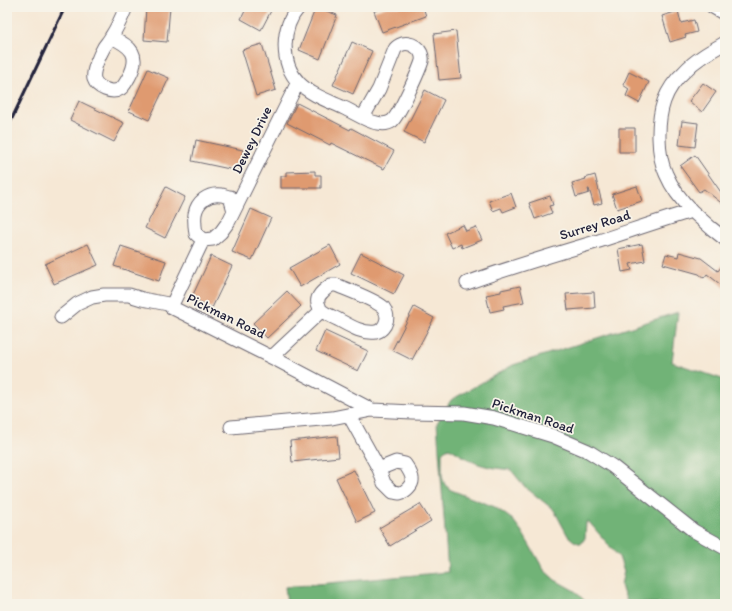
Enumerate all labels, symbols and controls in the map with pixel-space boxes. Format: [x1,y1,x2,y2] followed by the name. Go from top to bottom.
[228,103,276,177] street label: Dewey Drive
[557,206,633,244] street label: Surrey Road
[184,290,269,343] street label: Pickman Road
[490,395,577,437] street label: Pickman Road

